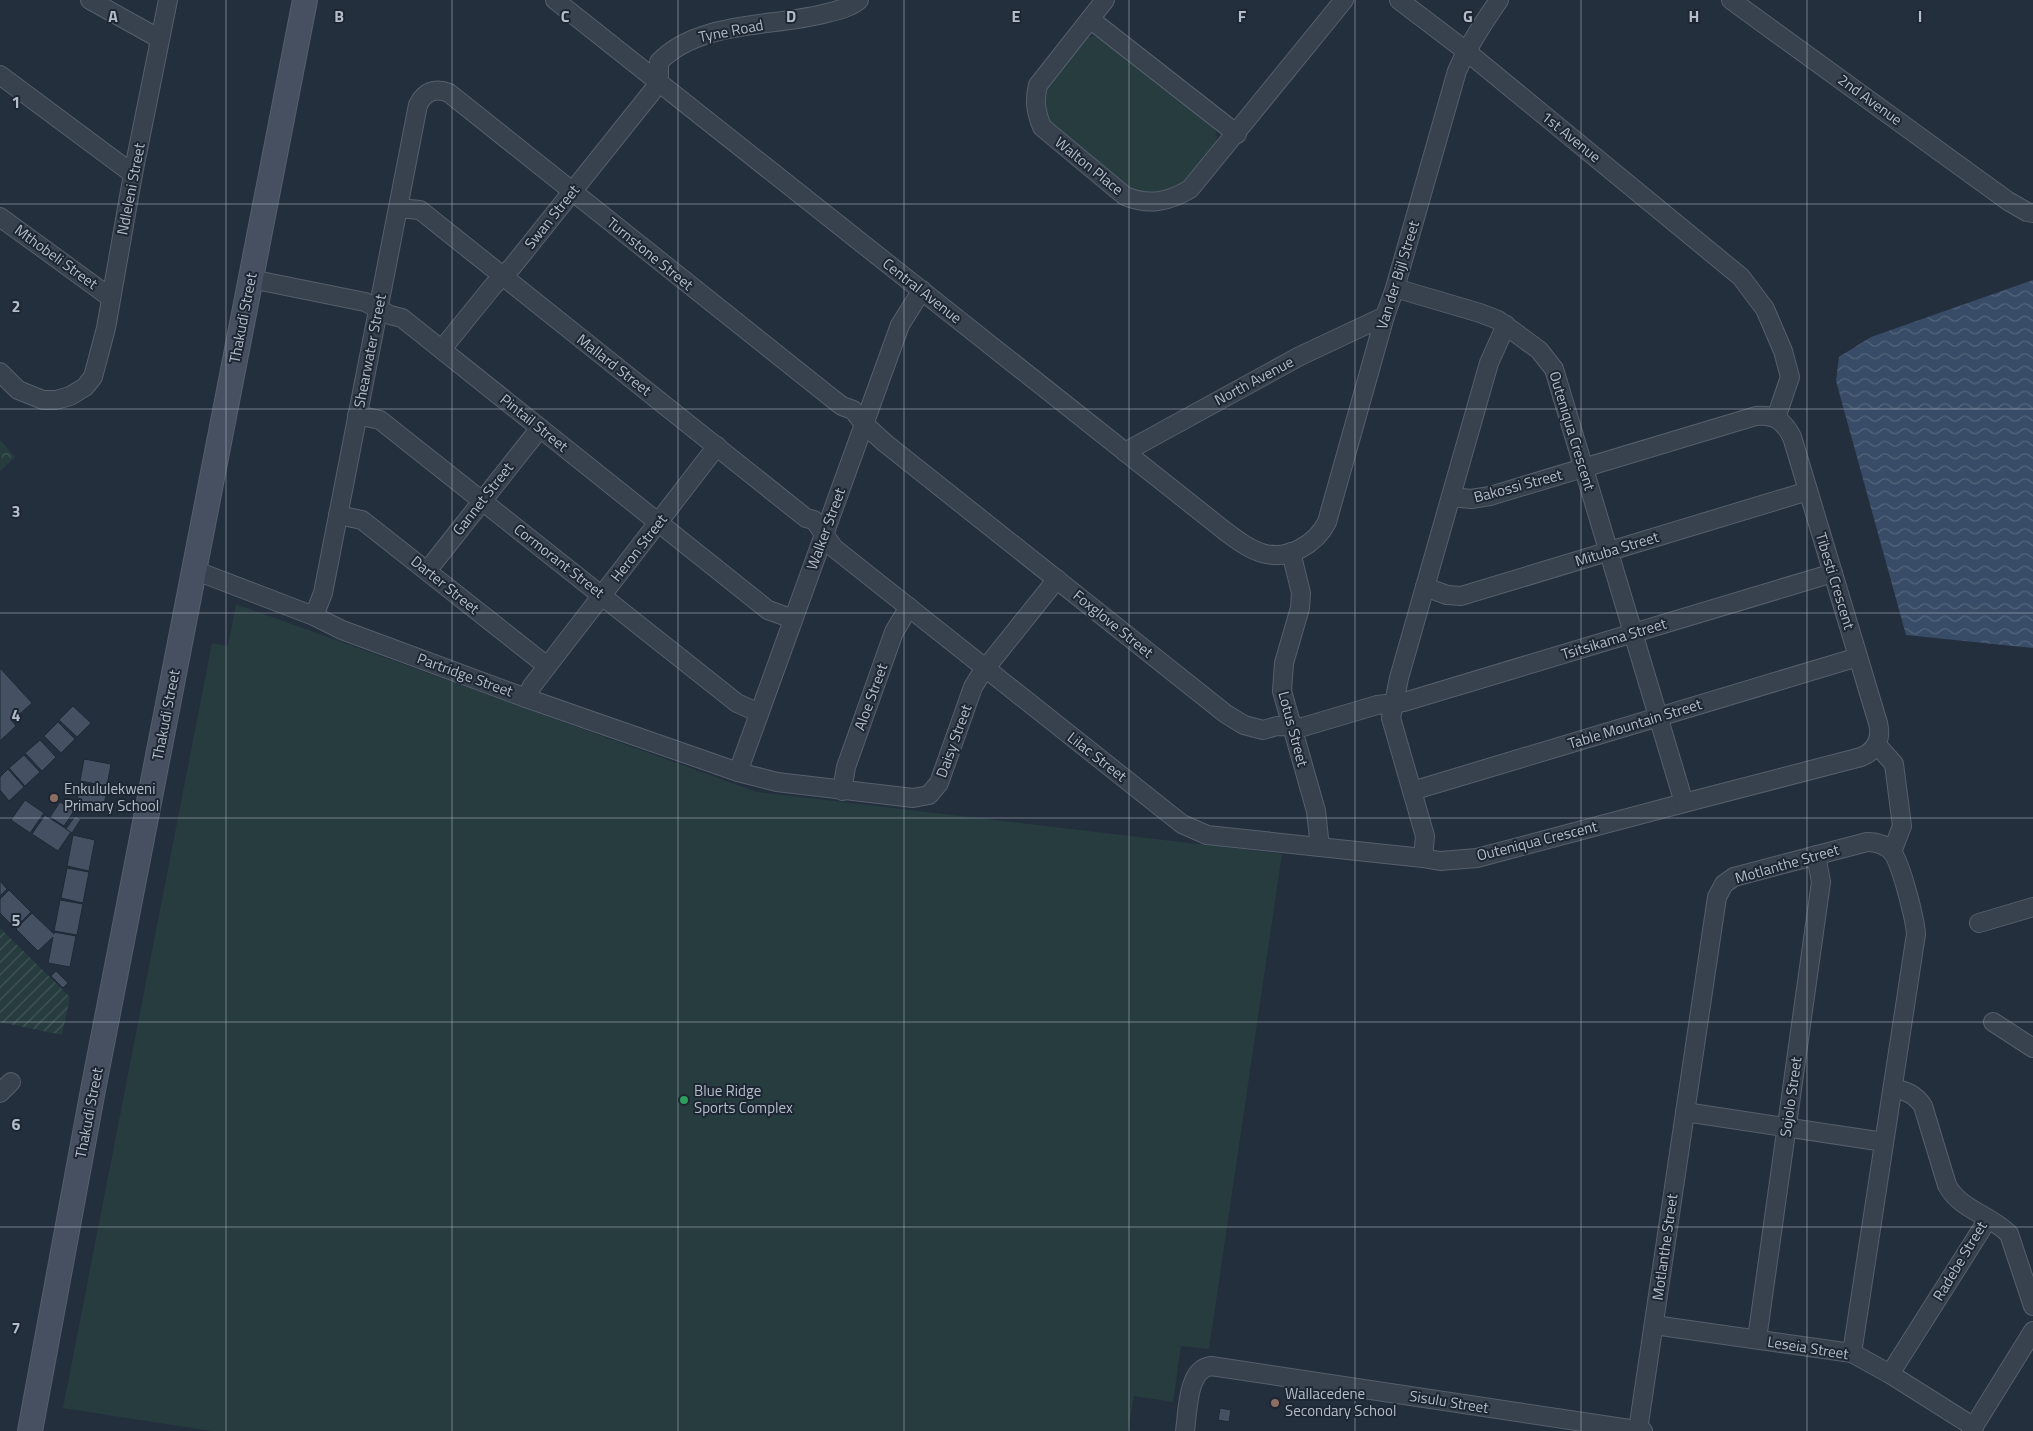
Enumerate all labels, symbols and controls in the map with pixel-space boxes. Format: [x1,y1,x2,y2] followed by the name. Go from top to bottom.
[108,4,118,28] text: A
[334,4,344,28] text: B
[561,4,570,28] text: C
[786,4,796,28] text: D
[1012,4,1021,28] text: E
[1238,4,1247,28] text: F
[1463,4,1473,28] text: G
[1689,4,1699,28] text: H
[1918,4,1922,28] text: I
[697,13,765,48] street label: Tyne Road
[1833,68,1907,131] street label: 2nd Avenue
[12,90,20,114] text: 1
[1537,105,1606,168] street label: 1st Avenue
[1050,131,1129,201] street label: Walton Place
[110,140,151,237] street label: Ndleleni Street
[518,179,585,254] street label: Swan Street
[602,211,699,296] street label: Turnstone Street
[1370,217,1425,332] street label: Van der Bijl Street
[10,218,103,295] street label: Mthobeli Street
[878,252,967,329] street label: Central Avenue
[222,270,263,365] street label: Thakudi Street
[347,291,392,410] street label: Shearwater Street
[12,294,20,318] text: 2
[572,328,657,402] street label: Mallard Street
[1210,350,1297,411] street label: North Avenue
[1543,368,1602,494] street label: Outeniqua Crescent
[495,388,574,458] street label: Pintail Street
[447,457,519,540] street label: Gannet Street
[1471,462,1565,508] street label: Bakossi Street
[800,484,851,573] street label: Walker Street
[12,499,20,523] text: 3
[605,508,673,587] street label: Heron Street
[509,518,610,604] street label: Cormorant Street
[1572,525,1662,572] street label: Mituba Street
[1810,529,1861,633] street label: Tibesti Crescent
[406,550,485,620] street label: Darter Street
[1068,584,1159,664] street label: Foxglove Street
[1558,611,1670,665] street label: Tsitsikama Street
[414,647,517,703] street label: Partridge Street
[848,659,894,734] street label: Aloe Street
[145,667,186,762] street label: Thakudi Street
[1272,689,1315,770] street label: Lotus Street
[1565,692,1705,755] street label: Table Mountain Street
[930,700,978,781] street label: Daisy Street
[12,703,21,727] text: 4
[1063,726,1133,788] street label: Lilac Street
[64,777,159,817] place label: Enkululekweni Primary School
[48,792,60,804] marker: Enkululekweni Primary School
[1474,814,1600,867] street label: Outeniqua Crescent
[1732,837,1842,889] street label: Motlanthe Street
[12,908,21,932] text: 5
[1774,1055,1808,1138] street label: Sojolo Street
[68,1065,109,1160] street label: Thakudi Street
[694,1079,793,1119] place label: Blue Ridge Sports Complex
[678,1094,690,1106] marker: Blue Ridge Sports Complex
[12,1112,21,1136] text: 6
[1646,1191,1683,1302] street label: Motlanthe Street
[1927,1216,1993,1305] street label: Radebe Street
[12,1316,20,1340] text: 7
[1766,1330,1851,1365] street label: Leseia Street
[1285,1382,1396,1422] place label: Wallacedene Secondary School
[1408,1384,1491,1419] street label: Sisulu Street
[1269,1397,1281,1409] marker: Wallacedene Secondary School

